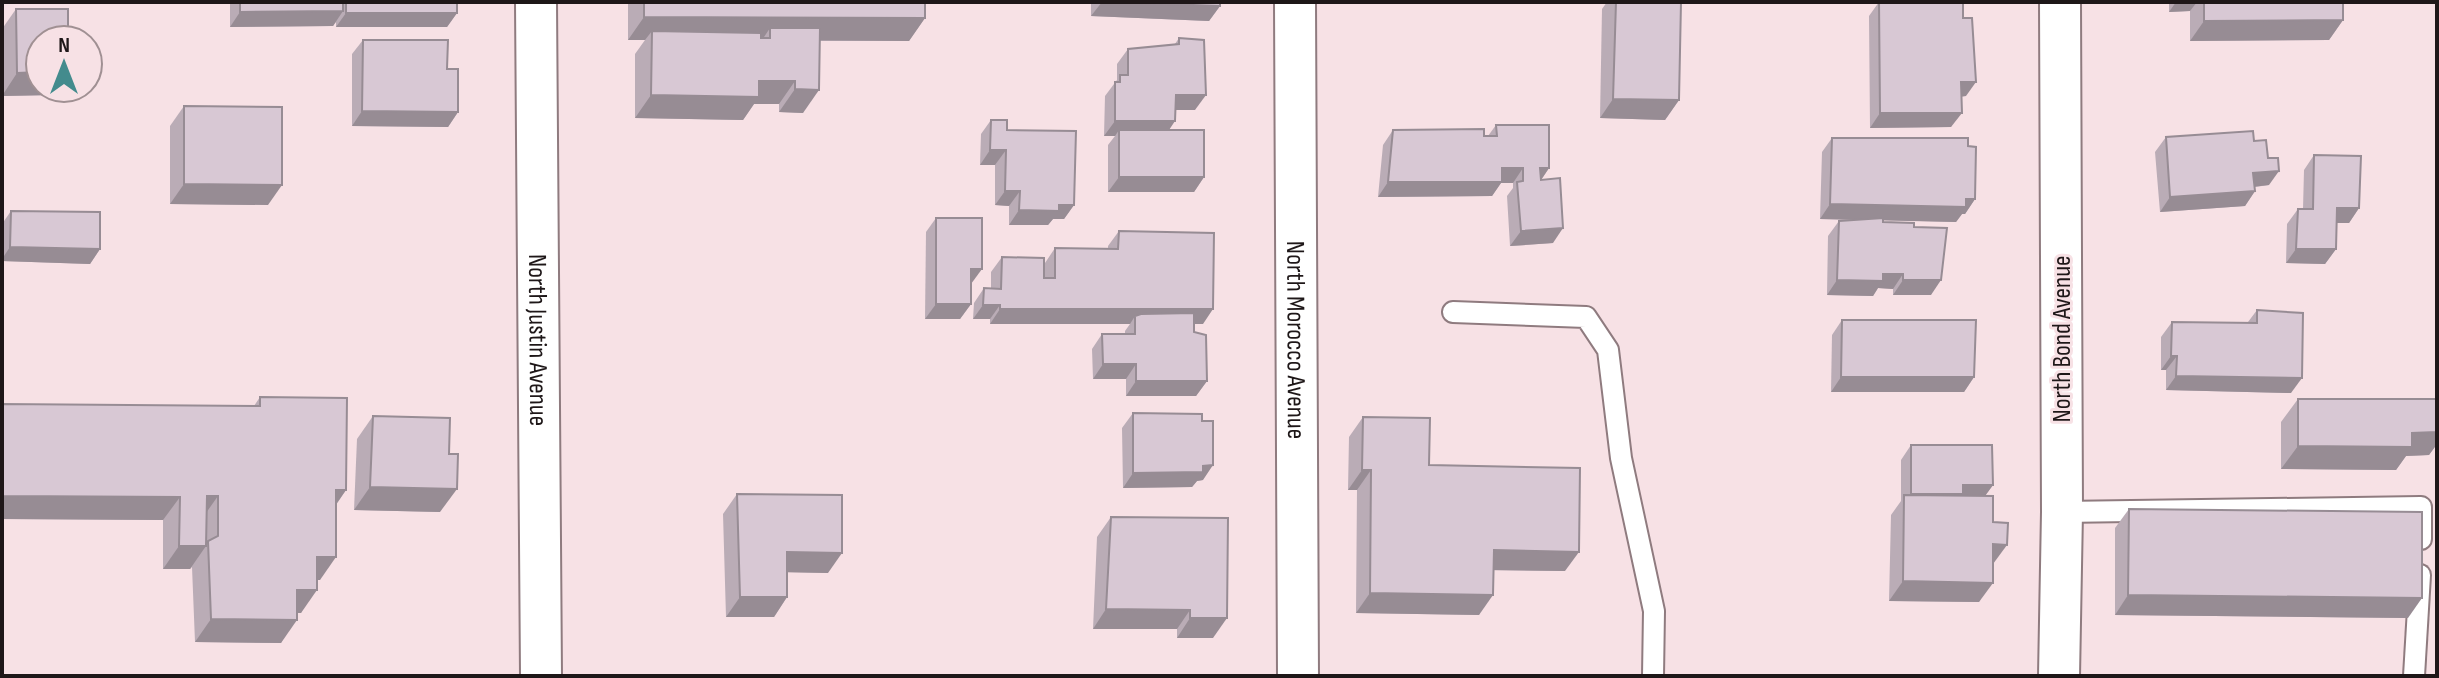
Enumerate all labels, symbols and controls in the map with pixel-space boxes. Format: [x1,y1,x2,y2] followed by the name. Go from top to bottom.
[24,24,104,104] north arrow
[58,32,70,59] text: N
[1279,241,1311,439] street label: North Morocco Avenue
[521,254,553,426] street label: North Justin Avenue
[2047,255,2078,423] street label: North Bond Avenue

